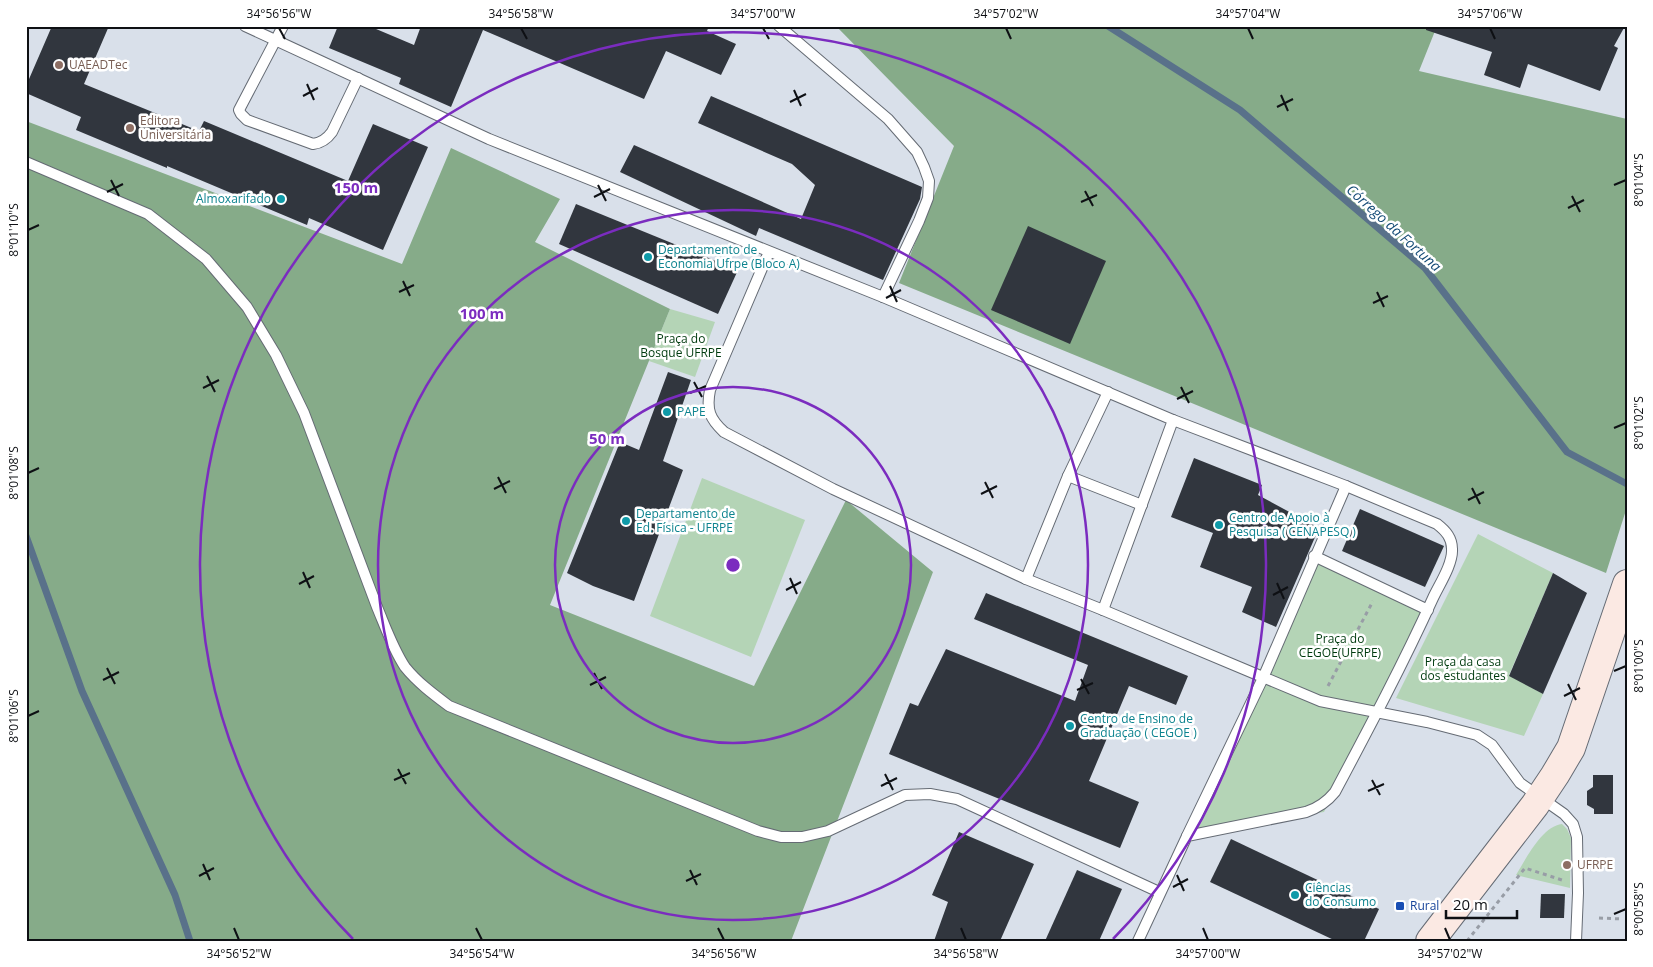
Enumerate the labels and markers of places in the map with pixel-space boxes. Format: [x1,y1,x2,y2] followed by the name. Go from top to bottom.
[69,56,128,73] place label: UAEADTec
[53,59,65,71] marker: UAEADTec
[140,112,211,143] place label: Editora Universitária
[124,122,136,134] marker: Editora Universitária
[196,190,271,207] place label: Almoxarifado
[275,193,287,205] marker: Almoxarifado
[658,241,800,272] place label: Departamento de Economia Ufrpe (Bloco A)
[642,251,654,263] marker: Departamento de Economia Ufrpe (Bloco A)
[677,403,706,420] place label: PAPE
[661,406,673,418] marker: PAPE
[636,505,735,536] place label: Departamento de Ed. Física - UFRPE
[1229,509,1356,540] place label: Centro de Apoio à Pesquisa ( CENAPESQ )
[620,515,632,527] marker: Departamento de Ed. Física - UFRPE
[1213,519,1225,531] marker: Centro de Apoio à Pesquisa ( CENAPESQ )
[724,556,742,574] centre of rings
[1080,710,1197,741] place label: Centro de Ensino de Graduação ( CEGOE )
[1064,720,1076,732] marker: Centro de Ensino de Graduação ( CEGOE )
[1577,856,1613,873] place label: UFRPE
[1561,859,1573,871] marker: UFRPE
[1305,879,1376,910] place label: Ciências do Consumo
[1289,889,1301,901] marker: Ciências do Consumo
[1410,897,1439,914] place label: Rural
[1394,900,1406,912] marker: Rural

